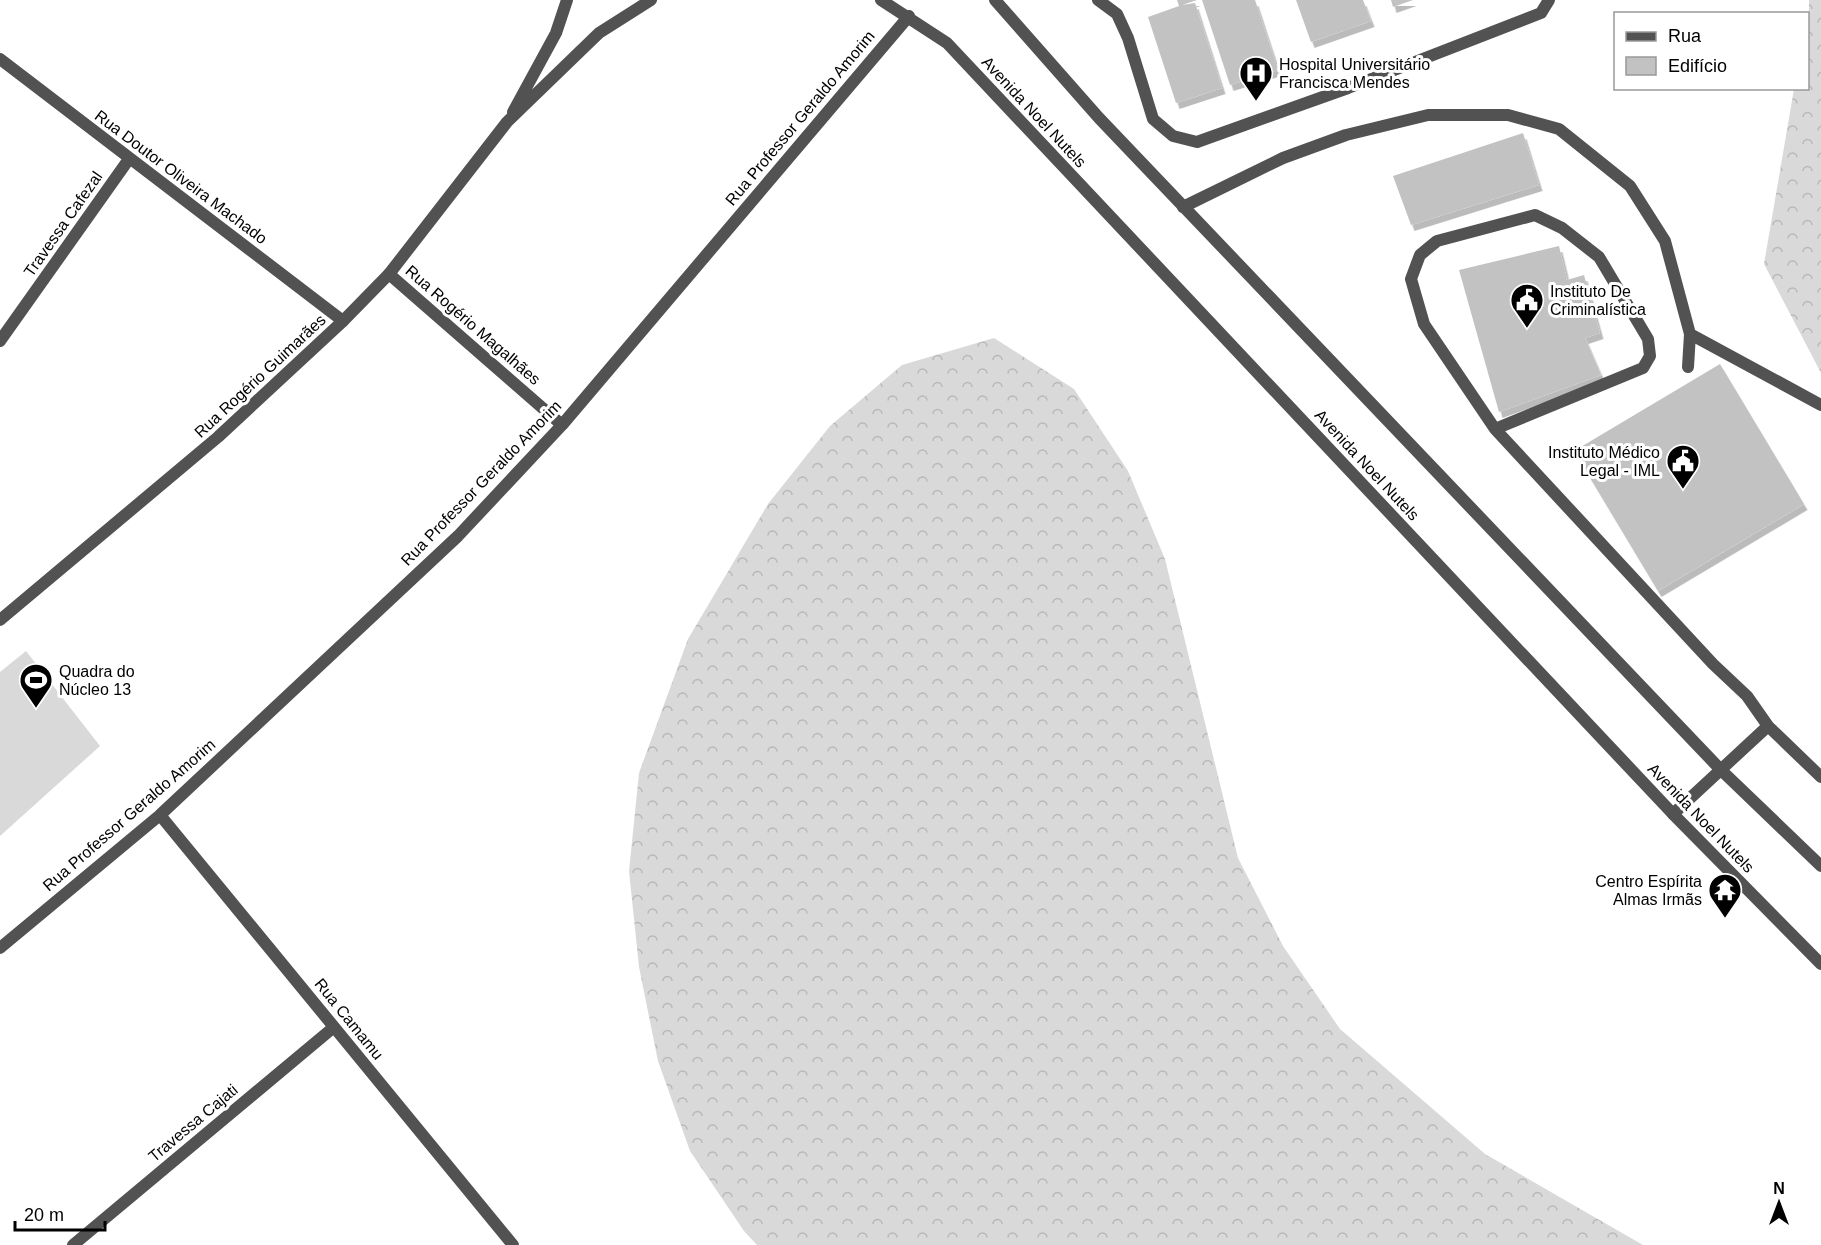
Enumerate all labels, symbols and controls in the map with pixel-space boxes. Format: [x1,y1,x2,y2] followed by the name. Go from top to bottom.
[1614,12,1809,90] legend
[1668,26,1702,46] text: Rua
[722,27,878,209] street label: Rua Professor Geraldo Amorim
[978,53,1090,171] street label: Avenida Noel Nutels
[1238,55,1274,102] hospital icon: Hospital Universitário Francisca Mendes
[1279,56,1430,91] place label: Hospital Universitário Francisca Mendes
[1668,56,1727,76] text: Edifício
[92,107,270,247] street label: Rua Doutor Oliveira Machado
[21,168,105,280] street label: Travessa Cafezal
[402,262,544,388] street label: Rua Rogério Magalhães
[1509,282,1545,329] public building icon: Instituto De Criminalística
[1550,283,1646,318] place label: Instituto De Criminalística
[191,311,329,441] street label: Rua Rogério Guimarães
[398,397,564,569] street label: Rua Professor Geraldo Amorim
[1311,406,1423,524] street label: Avenida Noel Nutels
[1665,443,1701,490] public building icon: Instituto Médico Legal - IML
[1548,444,1660,479] place label: Instituto Médico Legal - IML
[18,662,54,709] sports icon: Quadra do Núcleo 13
[59,663,135,698] place label: Quadra do Núcleo 13
[40,736,218,894] street label: Rua Professor Geraldo Amorim
[1645,760,1757,876] street label: Avenida Noel Nutels
[1707,872,1743,919] temple icon: Centro Espírita Almas Irmãs
[1595,873,1702,908] place label: Centro Espírita Almas Irmãs
[311,975,387,1063] street label: Rua Camamu
[145,1081,241,1165] street label: Travessa Cajati
[1749,1173,1809,1233] north arrow
[1773,1180,1785,1197] text: N
[15,1194,105,1232] scale bar
[24,1205,64,1225] text: 20 m

